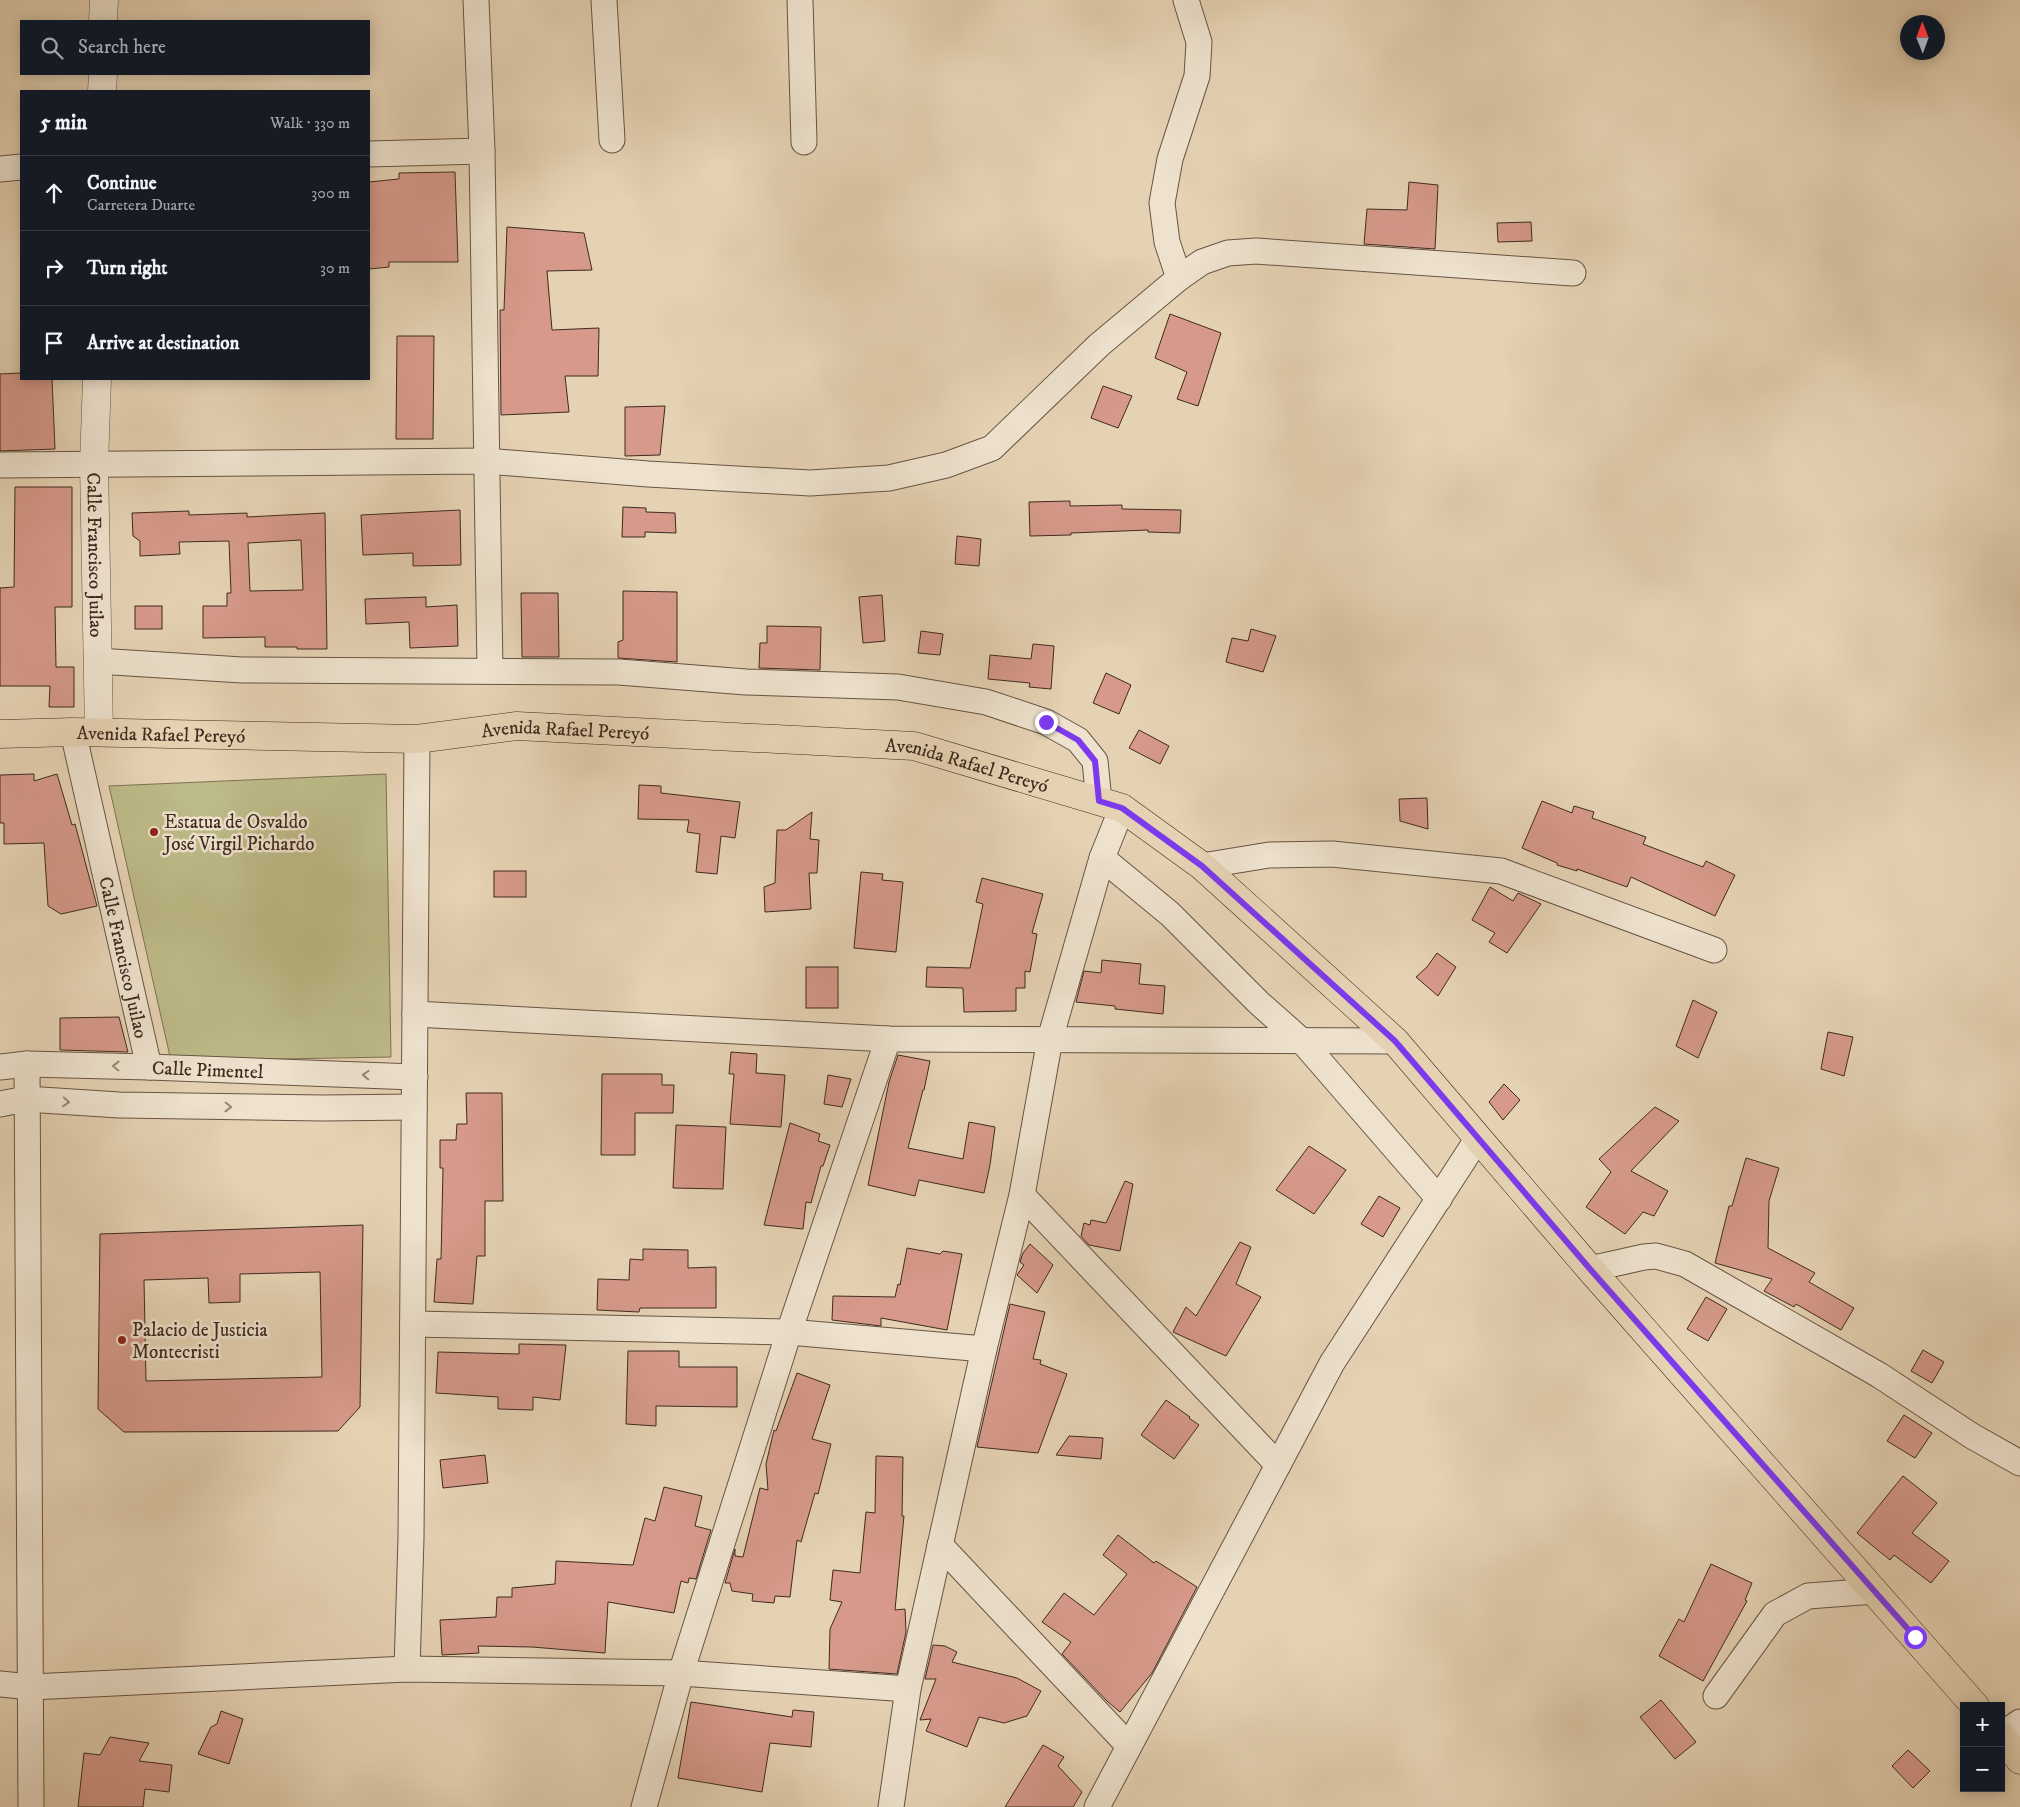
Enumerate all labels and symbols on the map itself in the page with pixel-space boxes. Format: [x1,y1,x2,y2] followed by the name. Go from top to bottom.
[1900,15,1945,60] north arrow
[81,472,107,638] street label: Calle Francisco Juilao
[1035,711,1058,734] route end
[480,716,650,746] street label: Avenida Rafael Pereyó
[76,722,246,749] street label: Avenida Rafael Pereyó
[885,735,1051,798] street label: Avenida Rafael Pereyó
[162,811,314,856] place label: Estatua de Osvaldo José Virgil Pichardo
[148,826,160,838] marker: Estatua de Osvaldo José Virgil Pichardo
[93,875,152,1041] street label: Calle Francisco Juilao
[152,1057,264,1084] street label: Calle Pimentel
[112,1061,120,1071] one-way arrow
[362,1070,370,1081] one-way arrow
[62,1096,70,1107] one-way arrow
[224,1102,232,1112] one-way arrow
[132,1319,268,1364] place label: Palacio de Justicia Montecristi
[116,1334,128,1346] marker: Palacio de Justicia Montecristi
[1904,1626,1927,1649] route start

